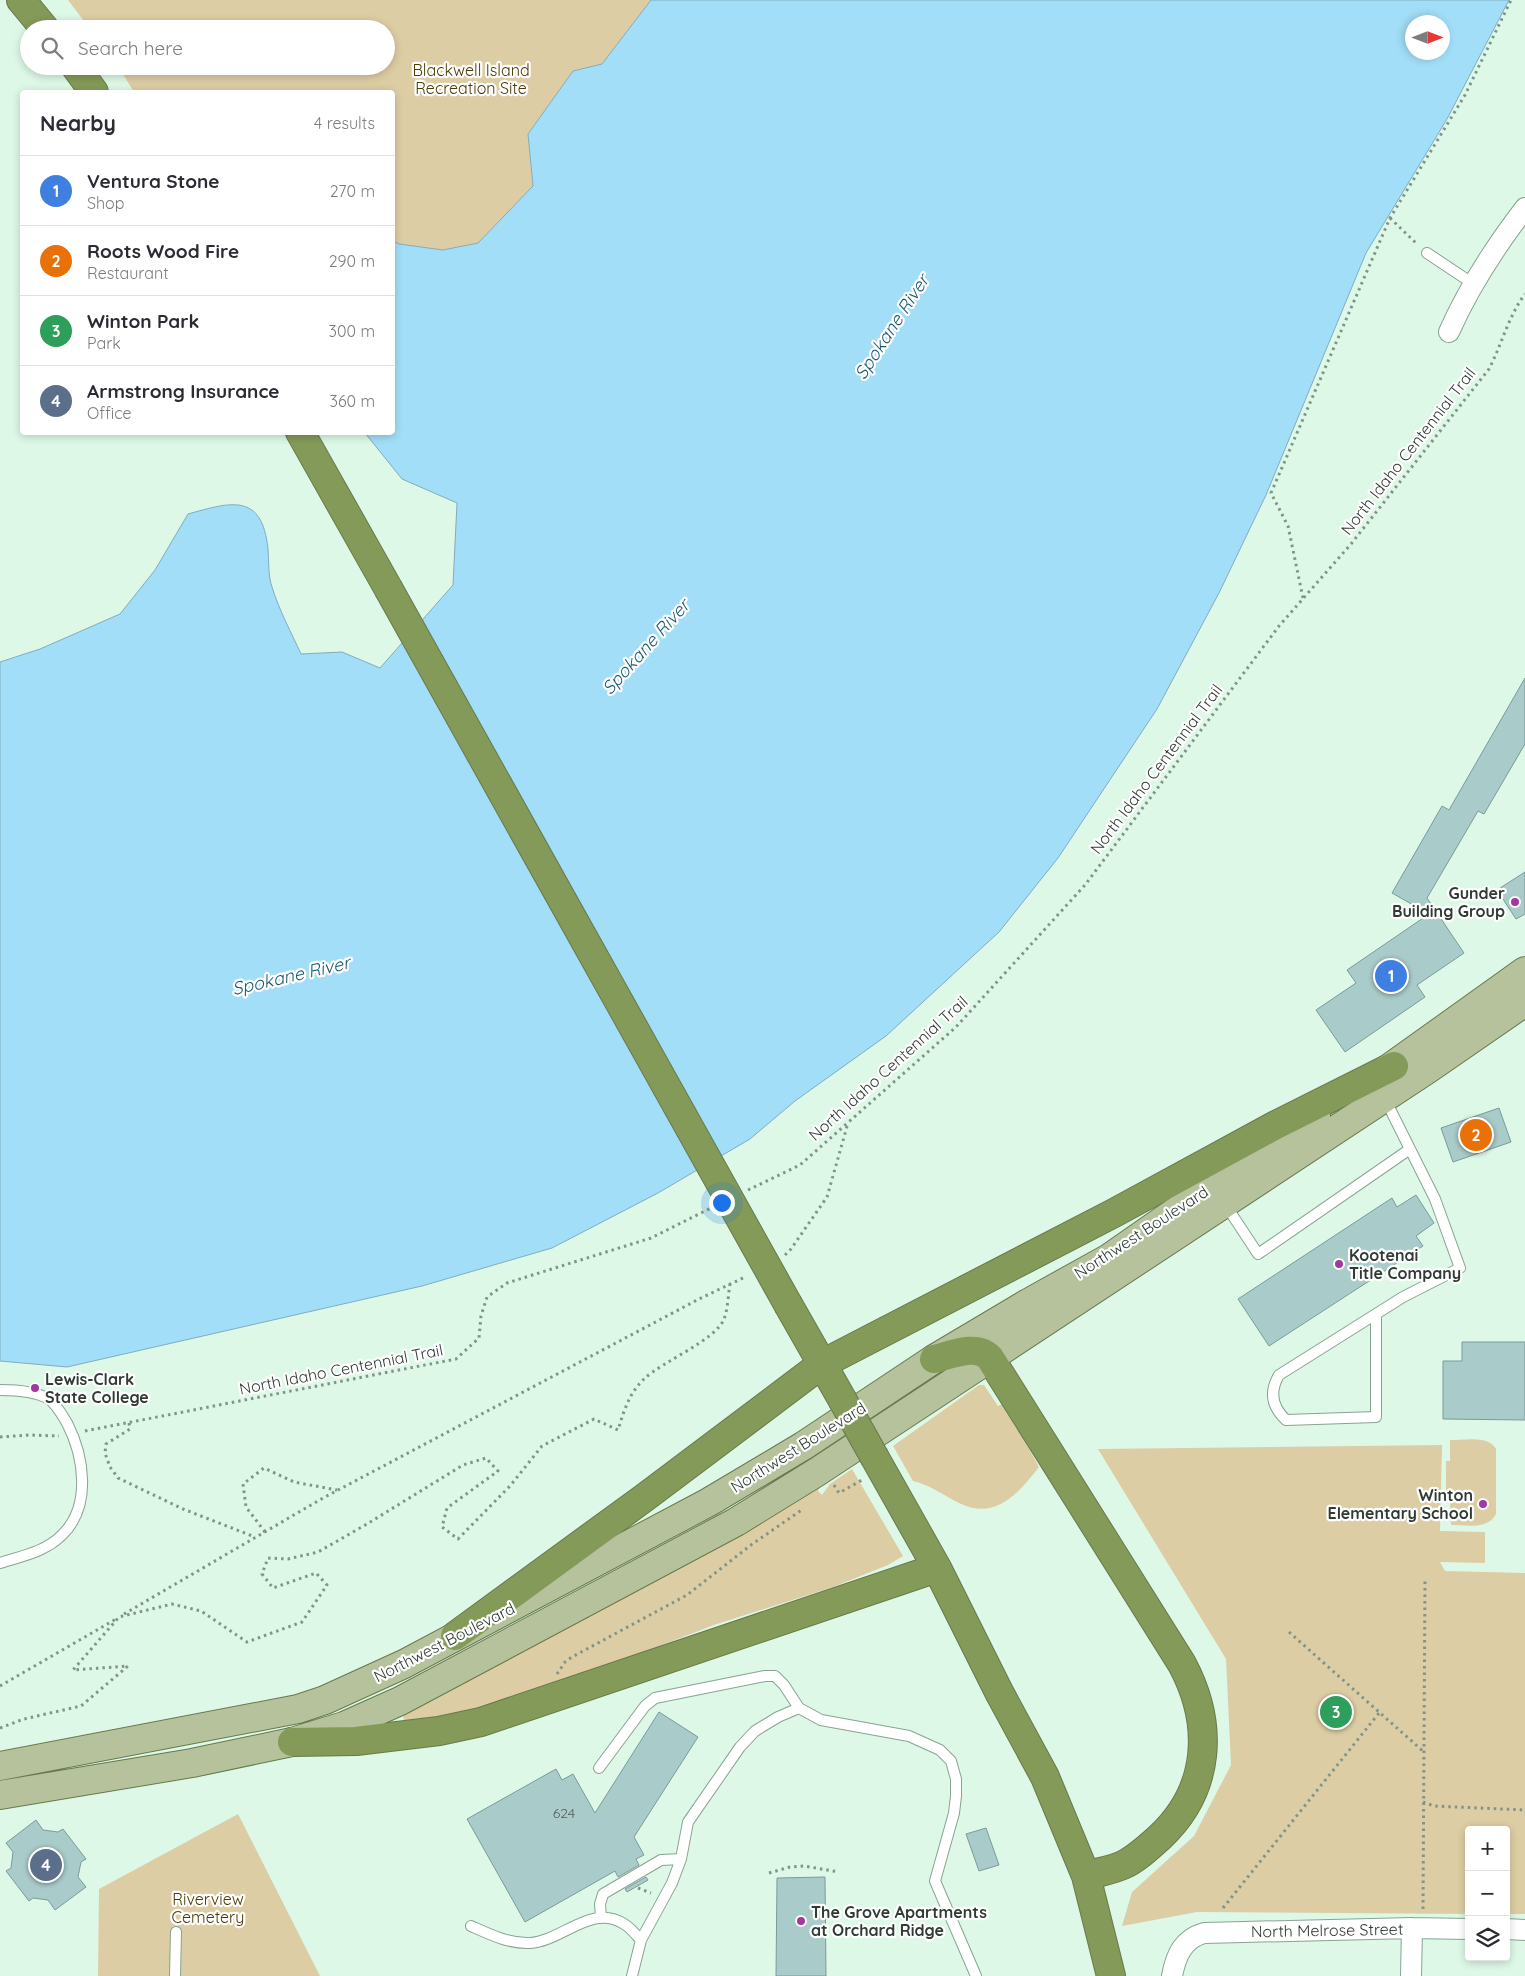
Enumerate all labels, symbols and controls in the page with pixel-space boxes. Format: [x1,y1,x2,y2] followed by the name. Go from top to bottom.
[1405,15,1450,60] north arrow
[20,20,395,75] search box
[38,34,66,62] icon: search
[78,36,183,60] text: Search here
[412,60,530,98] park label: Blackwell Island Recreation Site
[40,110,116,136] text: Nearby
[314,113,375,133] text: 4 results
[87,169,220,193] text: Ventura Stone
[53,181,59,201] text: 1
[330,181,375,201] text: 270 m
[87,193,124,213] text: Shop
[87,239,239,263] text: Roots Wood Fire
[51,251,61,271] text: 2
[329,251,375,271] text: 290 m
[87,263,169,283] text: Restaurant
[849,268,935,383] water label: Spokane River
[87,309,199,333] text: Winton Park
[52,321,60,341] text: 3
[329,321,375,341] text: 300 m
[87,333,121,353] text: Park
[1336,363,1480,539] street label: North Idaho Centennial Trail
[87,379,280,403] text: Armstrong Insurance
[51,391,61,411] text: 4
[330,391,375,411] text: 360 m
[87,403,132,423] text: Office
[597,593,696,699] water label: Spokane River
[1086,680,1226,858] street label: North Idaho Centennial Trail
[1392,883,1505,921] place label: Gunder Building Group
[1509,896,1521,908] marker: Gunder Building Group
[230,950,354,1000] water label: Spokane River
[1375,957,1407,995] pin: 1
[804,991,972,1145] street label: North Idaho Centennial Trail
[1460,1116,1492,1154] pin: 2
[1070,1181,1212,1283] street label: Northwest Boulevard
[709,1190,735,1216] your location
[1349,1245,1461,1283] place label: Kootenai Title Company
[1333,1258,1345,1270] marker: Kootenai Title Company
[237,1339,445,1399] street label: North Idaho Centennial Trail
[45,1369,149,1407] place label: Lewis-Clark State College
[29,1382,41,1394] marker: Lewis-Clark State College
[727,1397,869,1497] street label: Northwest Boulevard
[1328,1485,1473,1523] place label: Winton Elementary School
[1477,1498,1489,1510] marker: Winton Elementary School
[370,1598,518,1686] street label: Northwest Boulevard
[1320,1693,1352,1731] pin: 3
[553,1804,575,1822] house number: 624
[1465,1826,1510,1961] map controls
[1465,1826,1510,1871] button: +
[30,1846,62,1884] pin: 4
[1465,1871,1510,1916] button: −
[172,1889,244,1927] park label: Riverview Cemetery
[811,1902,987,1940] place label: The Grove Apartments at Orchard Ridge
[795,1915,807,1927] marker: The Grove Apartments at Orchard Ridge
[1465,1916,1510,1961] button: layers
[1251,1919,1403,1941] street label: North Melrose Street

